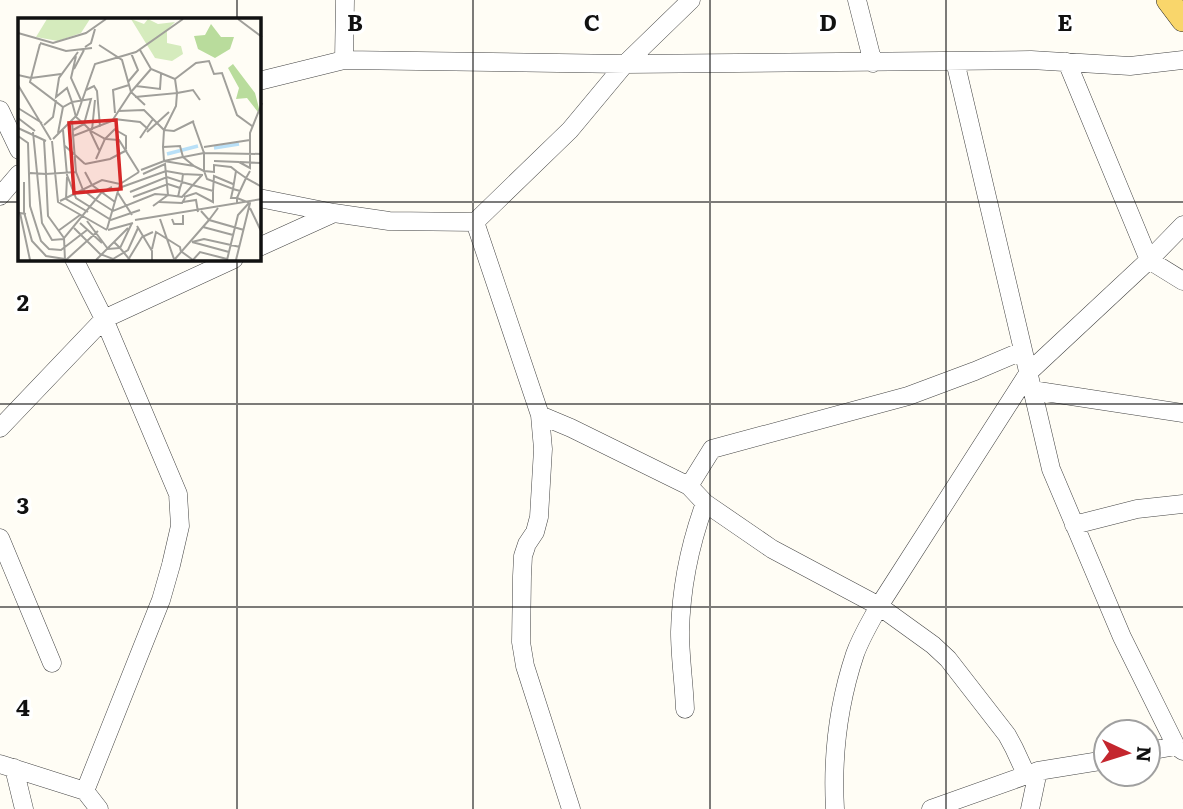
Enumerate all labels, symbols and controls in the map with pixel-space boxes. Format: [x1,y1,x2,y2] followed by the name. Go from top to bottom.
[347,4,363,38] text: B
[584,4,600,38] text: C
[819,4,837,38] text: D
[1057,4,1073,38] text: E
[18,18,261,261] inset map
[17,284,29,318] text: 2
[17,487,29,521] text: 3
[16,689,30,723] text: 4
[1092,718,1162,788] north arrow
[1130,745,1159,763] text: N

